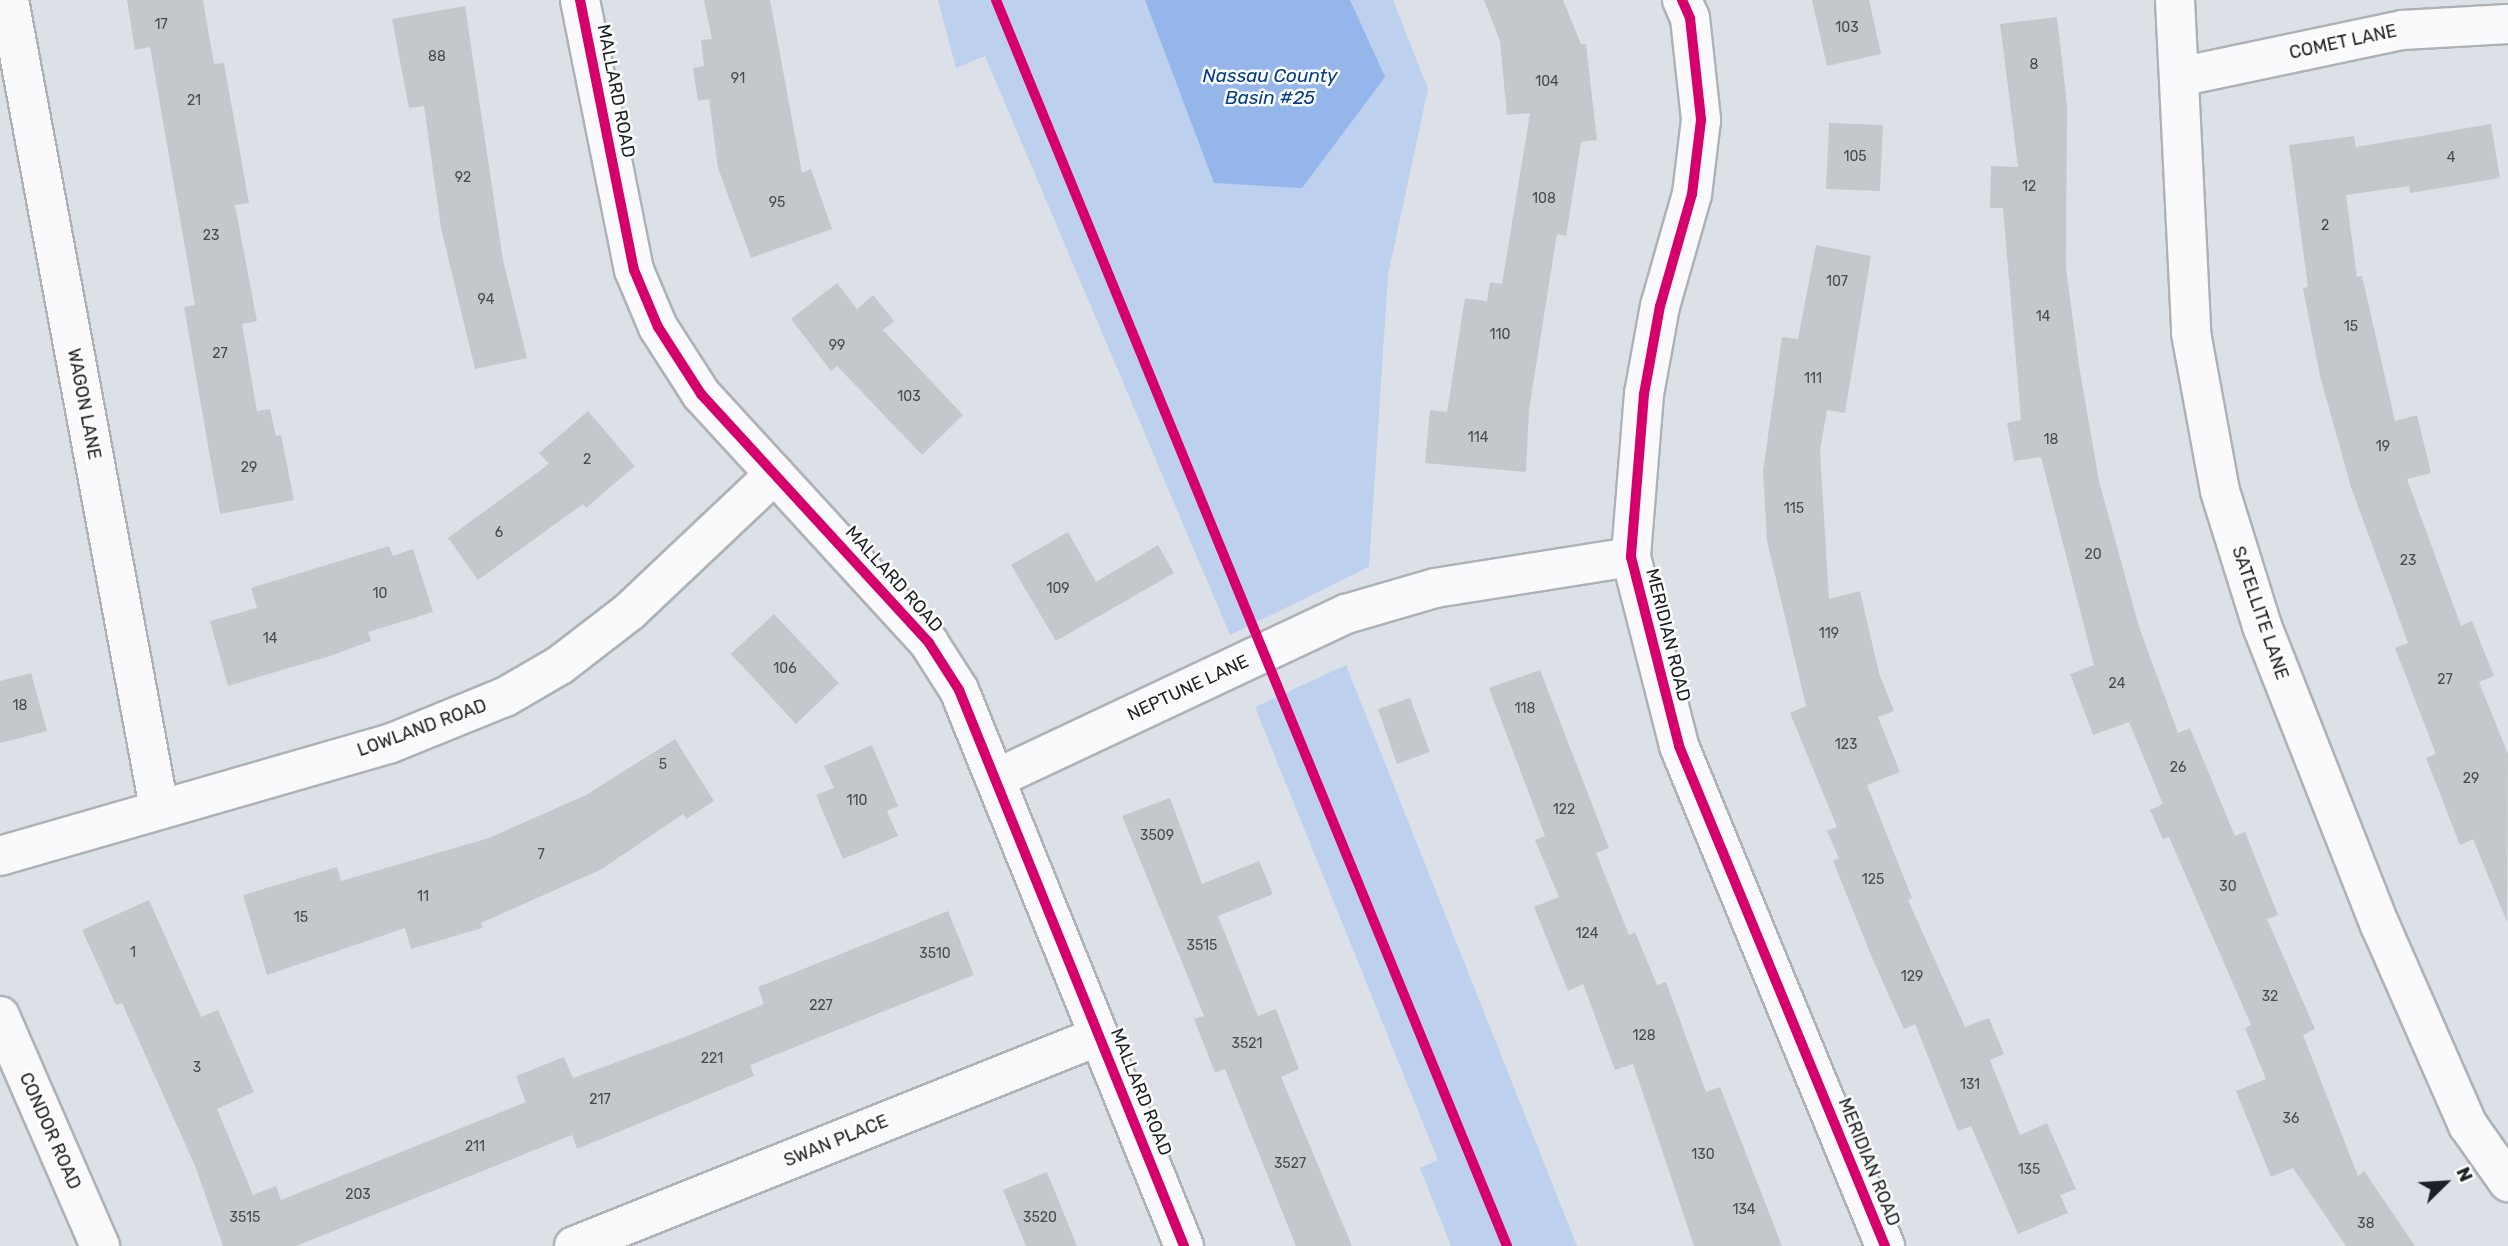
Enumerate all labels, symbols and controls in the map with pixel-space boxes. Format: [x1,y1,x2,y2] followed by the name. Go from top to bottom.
[154,17,168,33] house number: 17
[1835,20,1859,36] house number: 103
[2287,20,2399,64] street label: COMET LANE
[592,22,640,160] street label: MALLARD ROAD
[428,49,446,65] house number: 88
[2030,57,2038,73] house number: 8
[1202,65,1338,109] water label: Nassau County Basin #25
[731,71,745,87] house number: 91
[1535,74,1559,90] house number: 104
[187,93,201,109] house number: 21
[1843,149,1867,165] house number: 105
[2447,150,2455,166] house number: 4
[455,170,471,186] house number: 92
[2022,179,2036,195] house number: 12
[1532,191,1556,207] house number: 108
[769,195,785,211] house number: 95
[2321,218,2329,234] house number: 2
[203,228,219,244] house number: 23
[1826,274,1848,290] house number: 107
[478,292,494,308] house number: 94
[2036,309,2050,325] house number: 14
[2344,319,2358,335] house number: 15
[1490,327,1510,343] house number: 110
[829,338,845,354] house number: 99
[212,346,228,362] house number: 27
[63,347,105,461] street label: WAGON LANE
[1804,371,1822,387] house number: 111
[897,389,921,405] house number: 103
[1468,430,1488,446] house number: 114
[2044,432,2058,448] house number: 18
[2376,439,2390,455] house number: 19
[583,452,591,468] house number: 2
[241,460,257,476] house number: 29
[1784,501,1804,517] house number: 115
[841,521,947,637] street label: MALLARD ROAD
[495,525,503,541] house number: 6
[2227,543,2293,683] street label: SATELLITE LANE
[2084,547,2102,563] house number: 20
[2400,553,2416,569] house number: 23
[1641,566,1695,704] street label: MERIDIAN ROAD
[1046,581,1070,597] house number: 109
[373,586,387,602] house number: 10
[1819,626,1839,642] house number: 119
[263,631,277,647] house number: 14
[1124,650,1252,726] street label: NEPTUNE LANE
[773,661,797,677] house number: 106
[2437,672,2453,688] house number: 27
[2109,676,2125,692] house number: 24
[354,695,490,761] street label: LOWLAND ROAD
[13,698,27,714] house number: 18
[1515,701,1535,717] house number: 118
[1835,737,1857,753] house number: 123
[659,757,667,773] house number: 5
[2170,760,2186,776] house number: 26
[2463,771,2479,787] house number: 29
[847,793,867,809] house number: 110
[1553,802,1575,818] house number: 122
[1140,828,1174,844] house number: 3509
[537,847,545,863] house number: 7
[1862,872,1884,888] house number: 125
[2219,879,2237,895] house number: 30
[417,889,429,905] house number: 11
[294,910,308,926] house number: 15
[1576,926,1598,942] house number: 124
[1187,938,1217,954] house number: 3515
[130,945,136,961] house number: 1
[919,946,951,962] house number: 3510
[1901,969,1923,985] house number: 129
[2262,989,2278,1005] house number: 32
[809,998,833,1014] house number: 227
[1106,1025,1176,1159] street label: MALLARD ROAD
[1632,1028,1656,1044] house number: 128
[1232,1036,1262,1052] house number: 3521
[701,1051,723,1067] house number: 221
[193,1060,201,1076] house number: 3
[15,1069,85,1193] street label: CONDOR ROAD
[1960,1077,1980,1093] house number: 131
[589,1092,611,1108] house number: 217
[1833,1095,1905,1229] street label: MERIDIAN ROAD
[781,1110,891,1172] street label: SWAN PLACE
[2283,1111,2299,1127] house number: 36
[465,1139,485,1155] house number: 211
[1691,1147,1715,1163] house number: 130
[2410,1148,2480,1218] north arrow
[1274,1156,1306,1172] house number: 3527
[2018,1162,2040,1178] house number: 135
[2451,1163,2478,1185] text: N
[345,1187,371,1203] house number: 203
[1732,1202,1756,1218] house number: 134
[230,1210,260,1226] house number: 3515
[1023,1210,1057,1226] house number: 3520
[2357,1216,2375,1232] house number: 38

